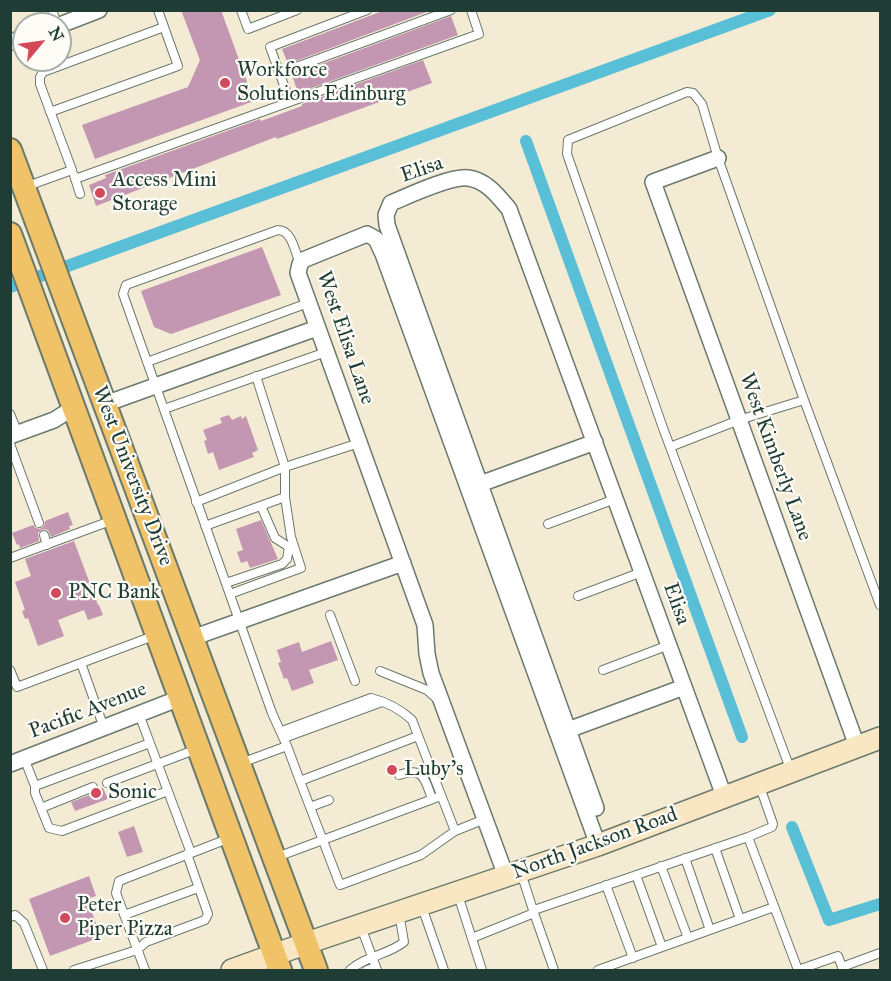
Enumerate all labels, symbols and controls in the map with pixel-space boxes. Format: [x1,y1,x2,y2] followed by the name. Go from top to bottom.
[12,12,72,72] north arrow
[45,23,68,45] text: N
[237,58,405,108] place label: Workforce Solutions Edinburg
[218,76,232,90] marker: Workforce Solutions Edinburg
[398,151,446,189] street label: Elisa
[112,168,217,218] place label: Access Mini Storage
[93,186,107,200] marker: Access Mini Storage
[310,268,380,408] street label: West Elisa Lane
[733,370,817,544] street label: West Kimberly Lane
[86,383,178,569] street label: West University Drive
[657,579,695,629] street label: Elisa
[68,580,160,606] place label: PNC Bank
[49,586,63,600] marker: PNC Bank
[26,677,150,745] street label: Pacific Avenue
[404,757,464,783] place label: Luby's
[385,763,399,777] marker: Luby's
[108,780,157,806] place label: Sonic
[89,786,103,800] marker: Sonic
[509,802,681,886] street label: North Jackson Road
[77,893,173,943] place label: Peter Piper Pizza
[58,911,72,925] marker: Peter Piper Pizza

